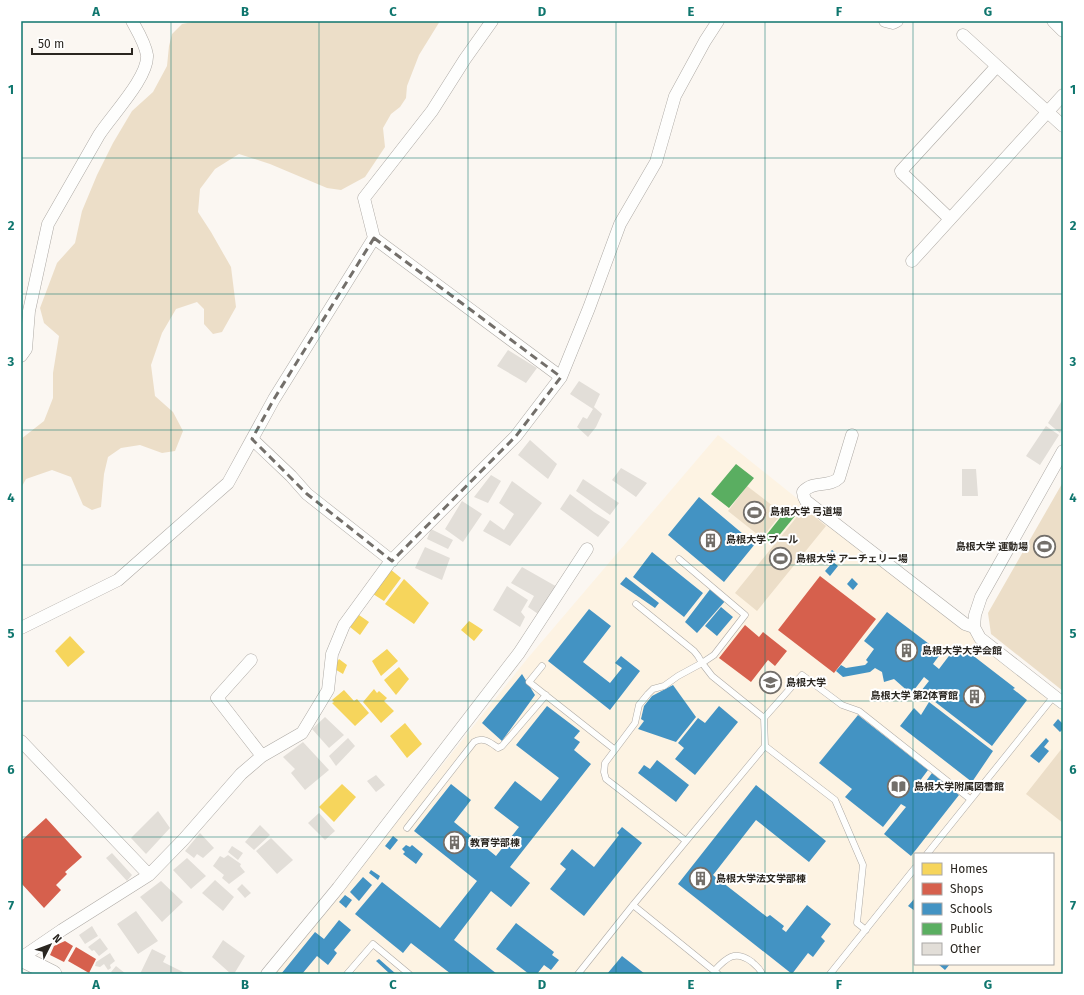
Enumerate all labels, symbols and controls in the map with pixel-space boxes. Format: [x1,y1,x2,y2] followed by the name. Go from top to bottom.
[91,4,100,19] text: A
[241,4,249,19] text: B
[389,4,397,19] text: C
[538,4,547,19] text: D
[688,4,695,19] text: E
[836,4,843,19] text: F
[984,4,992,19] text: G
[32,30,132,56] scale bar
[38,37,64,51] text: 50 m
[8,82,14,97] text: 1
[1070,82,1076,97] text: 1
[8,218,15,233] text: 2
[1070,218,1077,233] text: 2
[7,354,15,369] text: 3
[1069,354,1077,369] text: 3
[7,490,15,505] text: 4
[1069,490,1077,505] text: 4
[742,499,768,525] sports icon: 島根大学 弓道場
[770,506,842,518] place label: 島根大学 弓道場
[698,527,724,553] building icon: 島根大学 プール
[726,534,798,546] place label: 島根大学 プール
[1031,534,1057,560] sports icon: 島根大学 運動場
[956,541,1028,553] place label: 島根大学 運動場
[768,546,794,572] sports icon: 島根大学 アーチェリー場
[796,553,908,565] place label: 島根大学 アーチェリー場
[8,626,15,641] text: 5
[1070,626,1077,641] text: 5
[893,638,919,664] building icon: 島根大学大学会館
[922,645,1002,657] place label: 島根大学大学会館
[758,670,784,696] school or university icon: 島根大学
[786,677,826,689] place label: 島根大学
[961,683,987,709] building icon: 島根大学 第2体育館
[870,690,958,702] place label: 島根大学 第2体育館
[7,762,15,777] text: 6
[1069,762,1077,777] text: 6
[886,774,912,800] library icon: 島根大学附属図書館
[914,781,1004,793] place label: 島根大学附属図書館
[442,830,468,856] building icon: 教育学部棟
[470,837,520,849] place label: 教育学部棟
[914,853,1054,965] legend
[950,862,988,876] text: Homes
[687,866,713,892] building icon: 島根大学法文学部棟
[716,873,806,885] place label: 島根大学法文学部棟
[950,882,984,896] text: Shops
[8,898,14,913] text: 7
[1070,898,1076,913] text: 7
[950,902,993,916] text: Schools
[950,922,984,936] text: Public
[30,925,70,965] north arrow
[50,932,64,946] text: N
[950,942,981,956] text: Other
[91,977,100,992] text: A
[241,977,249,992] text: B
[389,977,397,992] text: C
[538,977,547,992] text: D
[688,977,695,992] text: E
[836,977,843,992] text: F
[984,977,992,992] text: G

